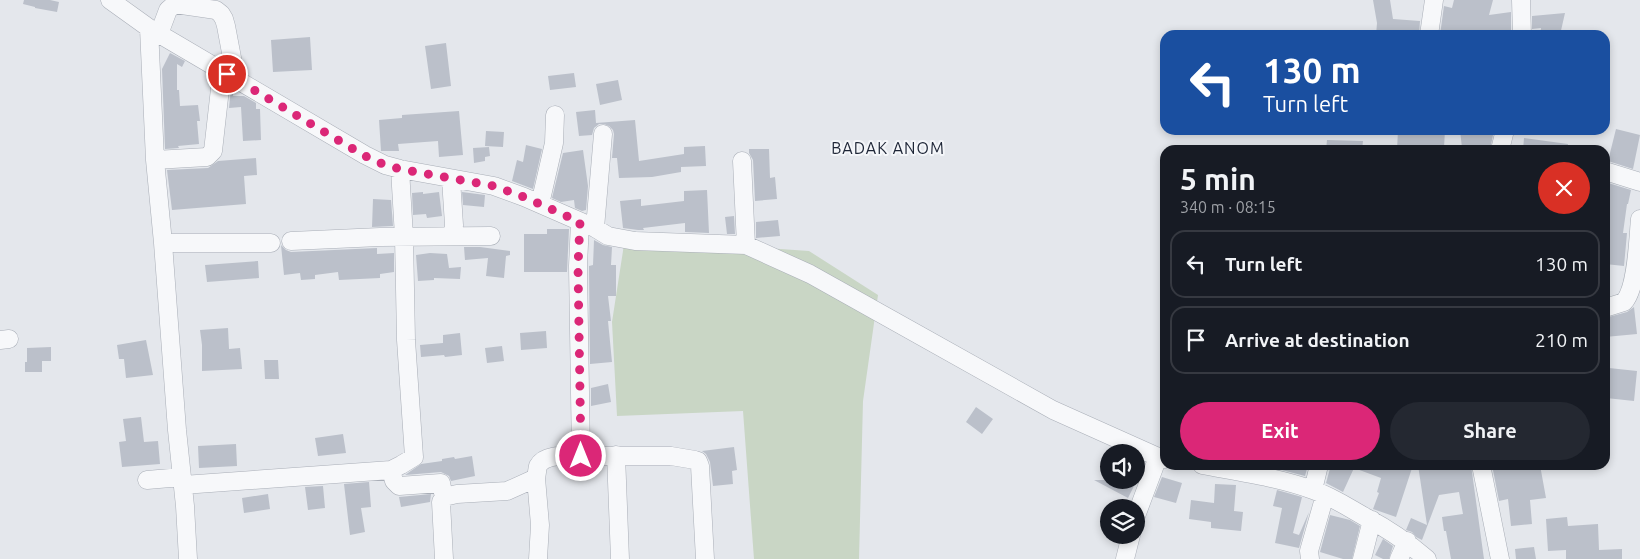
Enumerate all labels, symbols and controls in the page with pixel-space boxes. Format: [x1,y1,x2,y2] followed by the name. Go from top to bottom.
[1180,50,1245,115] icon: left
[1263,50,1361,90] text: 130 m
[206,53,248,95] pin
[213,60,241,88] icon: arrive
[1263,91,1348,116] text: Turn left
[831,139,945,157] district label: BADAK ANOM
[1180,162,1256,196] text: 5 min
[1538,162,1590,214] button: close
[1180,198,1276,216] text: 340 m · 08:15
[1182,250,1210,278] icon: left
[1225,253,1303,275] text: Turn left
[1535,253,1588,275] text: 130 m
[1182,326,1210,354] icon: arrive
[1225,329,1410,351] text: Arrive at destination
[1535,329,1588,351] text: 210 m
[1180,402,1380,460] button: Exit
[1390,402,1590,460] button: Share
[554,429,606,481] position arrow
[1100,444,1145,544] map controls
[1100,444,1145,489] button: sound
[1100,499,1145,544] button: layers

